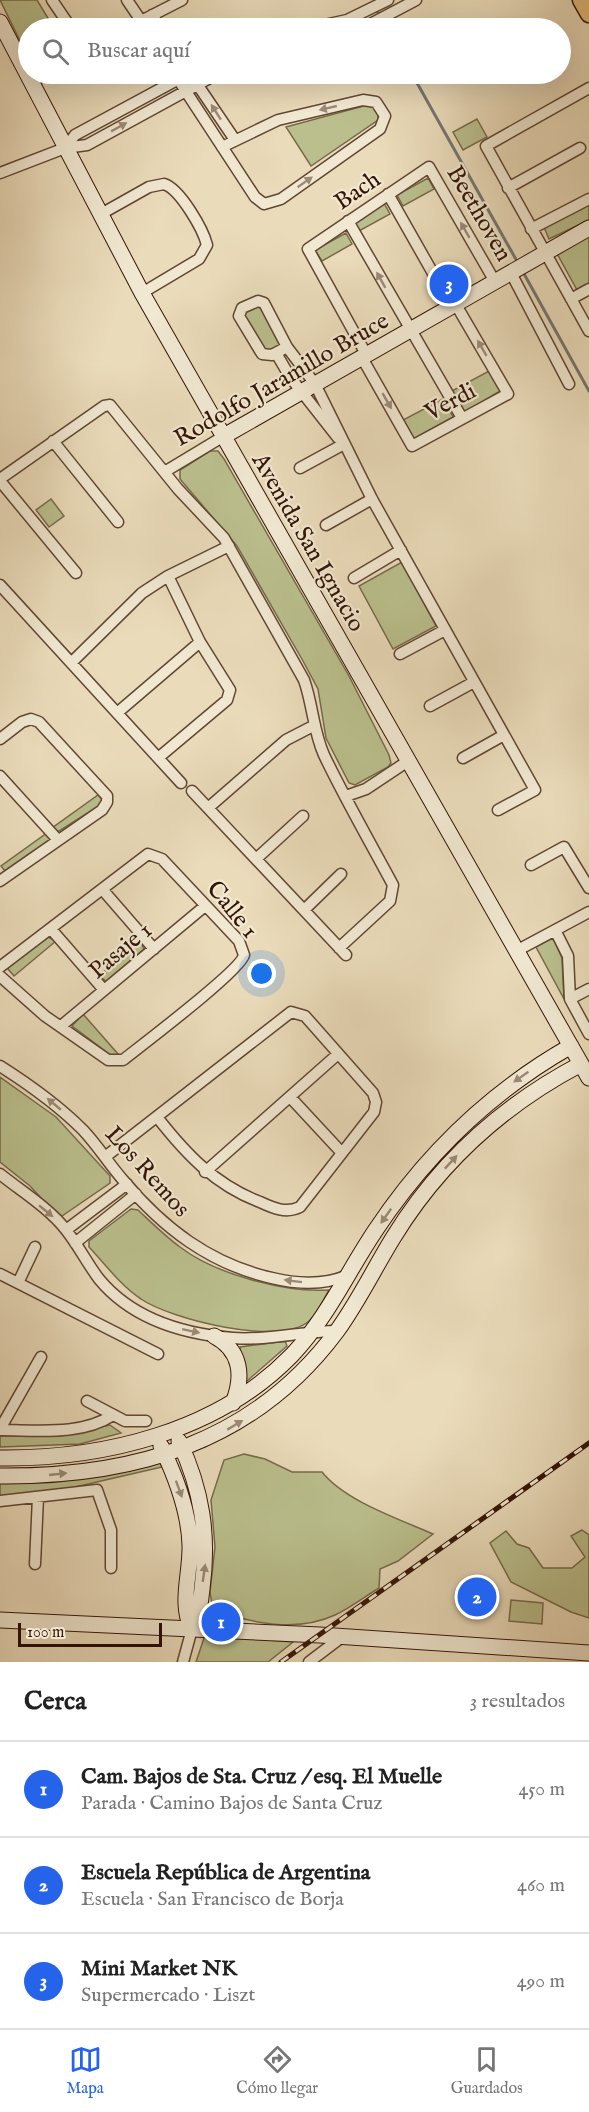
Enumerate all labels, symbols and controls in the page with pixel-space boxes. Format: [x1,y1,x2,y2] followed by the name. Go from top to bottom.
[18,18,571,84] search box
[39,35,72,68] icon: search
[87,37,190,65] text: Buscar aquí
[211,104,222,120] one-way arrow
[319,104,337,114] one-way arrow
[110,122,127,132] one-way arrow
[439,160,519,268] street label: Beethoven
[329,164,387,218] street label: Bach
[296,176,312,188] one-way arrow
[460,221,470,238] one-way arrow
[430,262,468,306] pin: 3
[376,271,386,288] one-way arrow
[169,306,395,455] street label: Rodolfo Jaramillo Bruce
[477,340,487,357] one-way arrow
[419,376,482,429] street label: Verdi
[381,393,392,409] one-way arrow
[243,447,372,638] street label: Avenida San Ignacio
[199,875,265,945] street label: Calle 1
[83,916,159,987] street label: Pasaje 1
[247,959,276,988] your location
[514,1071,530,1083] one-way arrow
[46,1098,61,1111] one-way arrow
[98,1120,196,1224] street label: Los Remos
[444,1154,458,1169] one-way arrow
[38,1204,53,1216] one-way arrow
[380,1207,392,1223] one-way arrow
[283,1277,302,1286] one-way arrow
[182,1327,200,1337] one-way arrow
[227,1419,244,1430] one-way arrow
[49,1469,68,1478] one-way arrow
[174,1480,184,1498] one-way arrow
[199,1563,208,1582] one-way arrow
[458,1574,496,1620] pin: 2
[202,1600,240,1644] pin: 1
[18,1620,162,1648] scale bar
[27,1623,64,1643] text: 100 m
[24,1685,86,1718] text: Cerca
[470,1689,565,1714] text: 3 resultados
[81,1763,442,1791] text: Cam. Bajos de Sta. Cruz / esq. El Muelle
[40,1777,47,1802] text: 1
[518,1777,565,1802] text: 450 m
[81,1791,383,1816] text: Parada · Camino Bajos de Santa Cruz
[81,1859,370,1887] text: Escuela República de Argentina
[39,1873,48,1898] text: 2
[517,1873,565,1898] text: 460 m
[81,1887,344,1912] text: Escuela · San Francisco de Borja
[81,1955,237,1983] text: Mini Market NK
[40,1969,47,1994] text: 3
[517,1969,565,1994] text: 490 m
[81,1983,255,2008] text: Supermercado · Liszt
[66,2043,104,2099] tab: Mapa
[236,2043,318,2099] tab: Cómo llegar
[451,2043,523,2099] tab: Guardados

